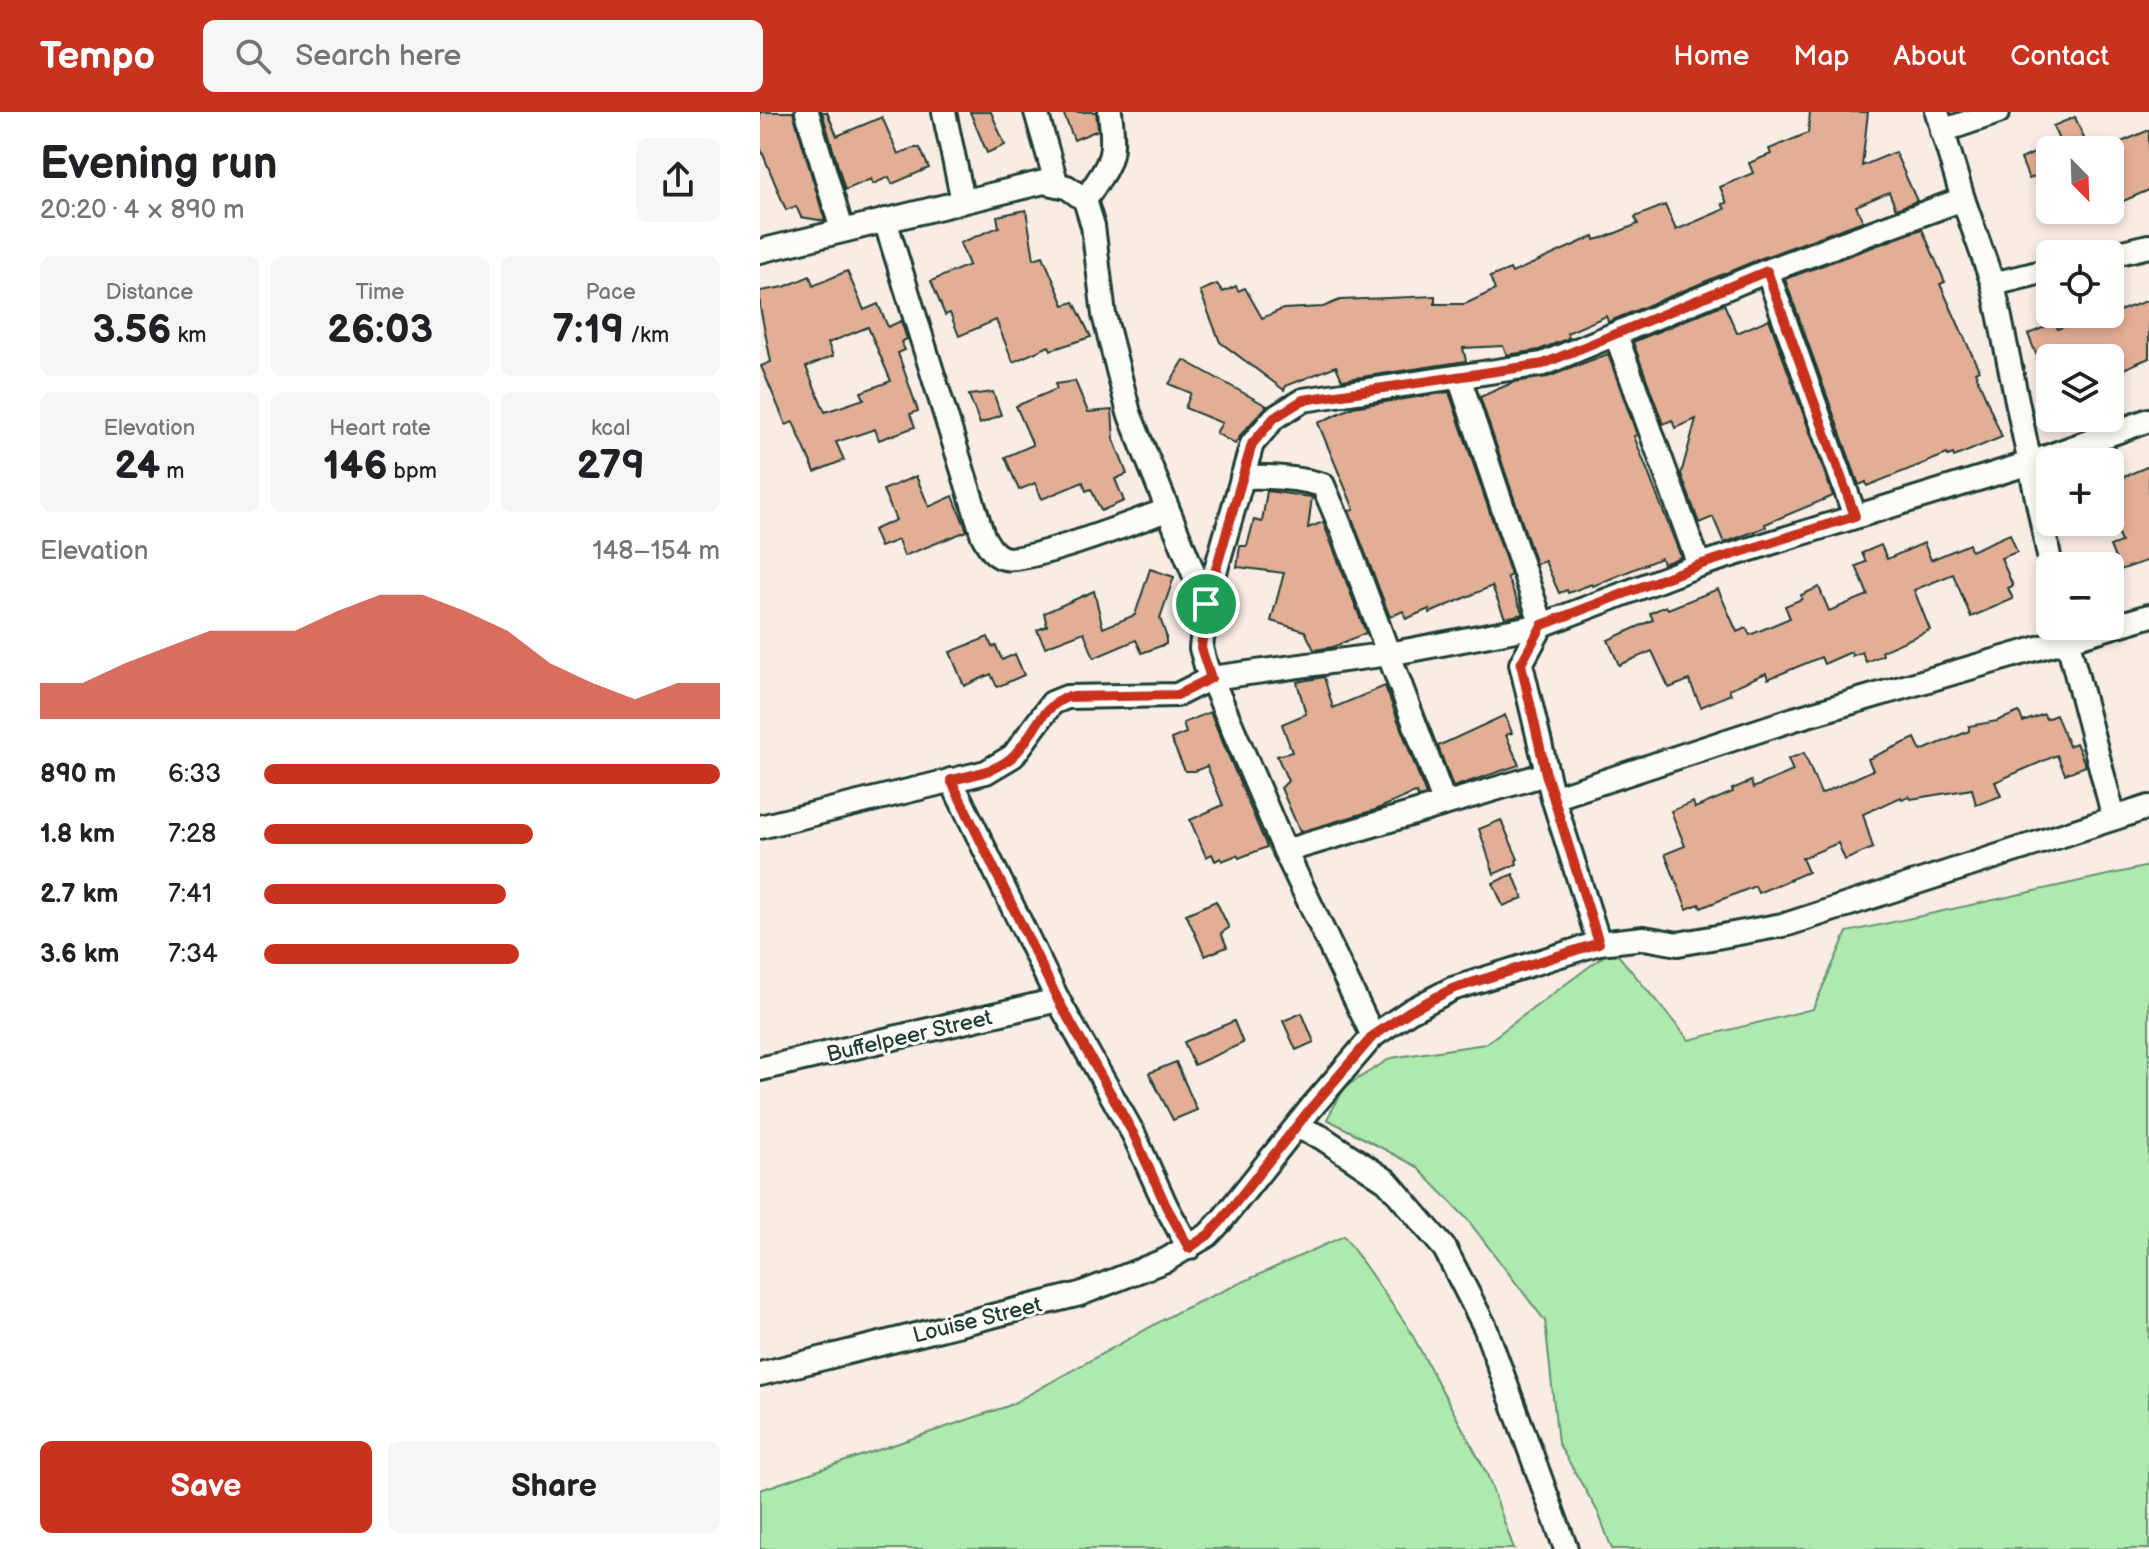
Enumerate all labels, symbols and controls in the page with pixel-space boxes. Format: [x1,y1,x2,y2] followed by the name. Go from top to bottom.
[203,20,763,92] search box
[40,34,155,79] text: Tempo
[231,34,275,78] icon: search
[295,38,461,74] text: Search here
[1673,40,1749,73] text: Home
[1793,40,1850,73] text: Map
[1894,40,1966,73] text: About
[2010,40,2109,73] text: Contact
[2036,136,2124,224] north arrow
[2036,136,2124,640] map controls
[40,138,277,191] text: Evening run
[636,138,720,222] button: share
[40,195,245,226] text: 20:20 · 4 × 890 m
[2036,240,2124,328] button: locate
[105,279,193,306] text: Distance
[356,279,404,306] text: Time
[586,279,636,306] text: Pace
[92,306,172,354] text: 3.56
[327,306,433,354] text: 26:03
[552,306,624,354] text: 7:19
[172,322,207,349] text: km
[624,322,669,349] text: /km
[2036,344,2124,432] button: layers
[103,415,195,442] text: Elevation
[329,415,431,442] text: Heart rate
[591,415,630,442] text: kcal
[114,442,160,490] text: 24
[323,442,388,490] text: 146
[576,442,645,490] text: 279
[2036,448,2124,536] button: +
[160,458,184,485] text: m
[388,458,437,485] text: bpm
[40,536,148,567] text: Elevation
[592,536,720,567] text: 148–154 m
[2036,552,2124,640] button: −
[1172,570,1240,638] pin
[1184,582,1228,626] icon: arrive
[40,759,116,790] text: 890 m
[168,759,221,790] text: 6:33
[40,819,115,850] text: 1.8 km
[168,819,217,850] text: 7:28
[40,879,118,910] text: 2.7 km
[168,879,212,910] text: 7:41
[40,939,119,970] text: 3.6 km
[168,939,218,970] text: 7:34
[824,1004,995,1069] street label: Buffelpeer Street
[910,1291,1045,1349] street label: Louise Street
[40,1441,372,1533] button: Save
[388,1441,720,1533] button: Share

